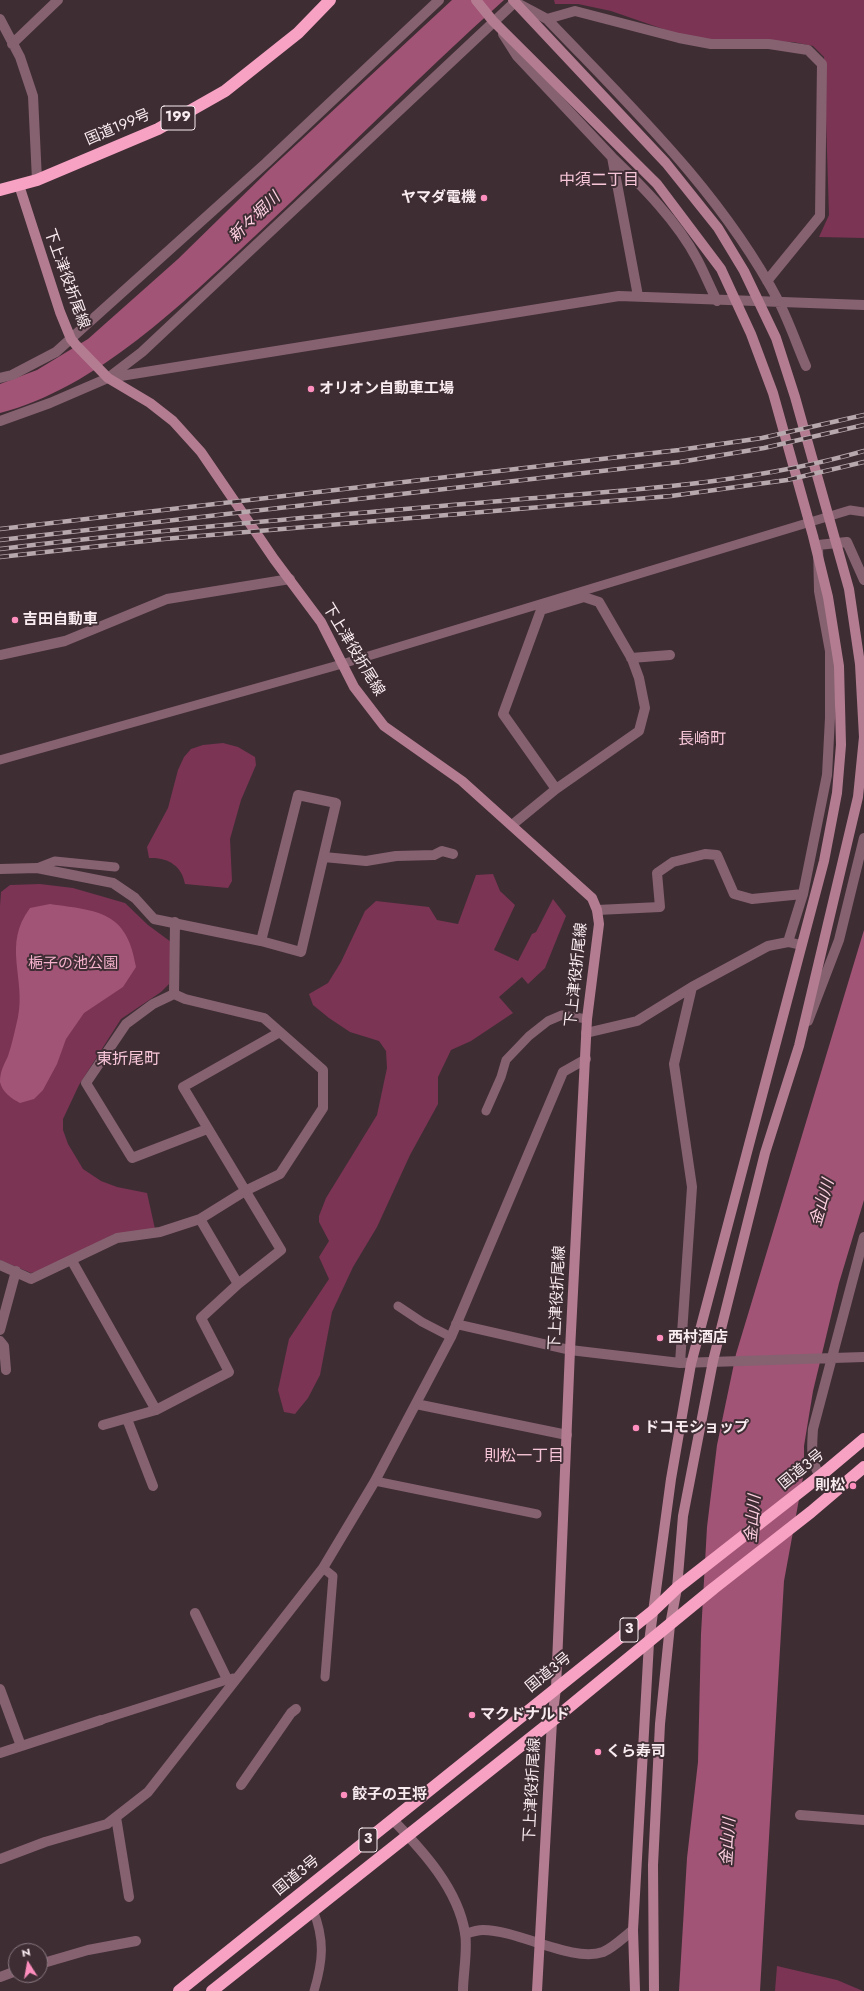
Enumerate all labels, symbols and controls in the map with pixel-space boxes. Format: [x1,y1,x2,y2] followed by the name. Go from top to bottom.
[83,106,153,150] street label: 国道199号
[161,106,195,130] road number: 199
[559,171,639,191] district label: 中須二丁目
[225,189,285,247] water label: 新々堀川
[401,189,476,207] place label: ヤマダ電機
[479,193,489,203] marker: ヤマダ電機
[40,227,92,331] street label: 下上津役折尾線
[319,380,454,398] place label: オリオン自動車工場
[306,384,316,394] marker: オリオン自動車工場
[318,600,388,700] street label: 下上津役折尾線
[23,611,98,629] place label: 吉田自動車
[10,615,20,625] marker: 吉田自動車
[678,730,726,750] district label: 長崎町
[563,922,591,1028] street label: 下上津役折尾線
[28,955,118,973] park label: 梔子の池公園
[96,1050,160,1070] district label: 東折尾町
[807,1177,839,1229] water label: 金山川
[546,1245,570,1351] street label: 下上津役折尾線
[668,1329,728,1347] place label: 西村酒店
[655,1333,665,1343] marker: 西村酒店
[644,1419,749,1437] place label: ドコモショップ
[631,1423,641,1433] marker: ドコモショップ
[776,1446,828,1494] street label: 国道3号
[484,1447,564,1467] district label: 則松一丁目
[815,1477,845,1495] place label: 則松
[848,1481,858,1491] marker: 則松
[742,1494,766,1544] water label: 金山川
[620,1618,638,1642] road number: 3
[523,1649,575,1697] street label: 国道3号
[480,1706,570,1724] place label: マクドナルド
[467,1710,477,1720] marker: マクドナルド
[521,1737,545,1843] street label: 下上津役折尾線
[606,1743,666,1761] place label: くら寿司
[593,1747,603,1757] marker: くら寿司
[352,1786,427,1804] place label: 餃子の王将
[339,1790,349,1800] marker: 餃子の王将
[718,1817,740,1867] water label: 金山川
[359,1828,377,1852] road number: 3
[271,1852,323,1900] street label: 国道3号
[8,1943,48,1983] north arrow
[20,1944,32,1961] text: N

